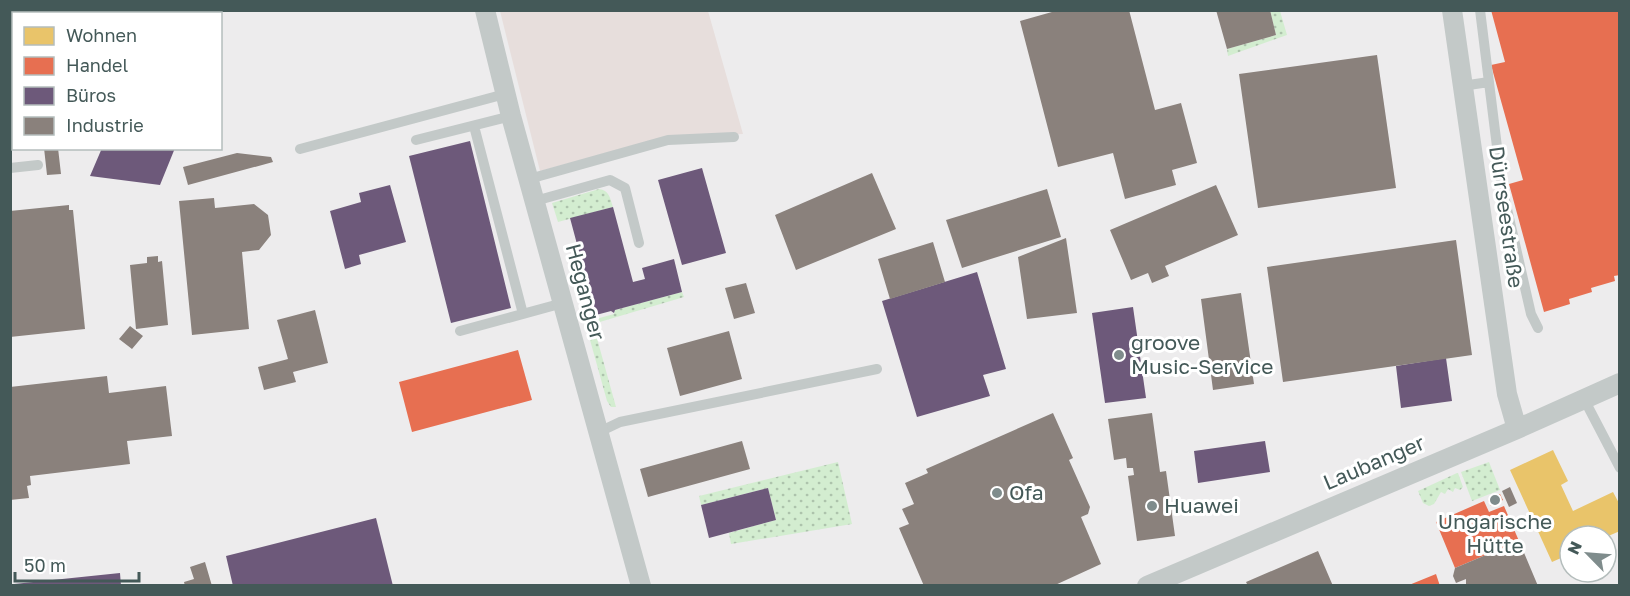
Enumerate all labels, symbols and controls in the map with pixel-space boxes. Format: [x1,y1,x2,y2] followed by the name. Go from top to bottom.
[12,12,222,150] legend
[66,24,137,46] text: Wohnen
[66,54,128,76] text: Handel
[66,84,116,106] text: Büros
[66,114,144,136] text: Industrie
[1484,144,1530,289] street label: Dürrseestraße
[561,241,611,343] street label: Heganger
[1131,329,1273,379] place label: groove Music-Service
[1112,348,1126,362] marker: groove Music-Service
[1319,429,1428,495] street label: Laubanger
[1009,479,1044,505] place label: Ofa
[990,486,1004,500] marker: Ofa
[1164,492,1239,518] place label: Huawei
[1488,493,1502,507] marker: Ungarische Hütte
[1145,499,1159,513] marker: Huawei
[1438,508,1552,558] place label: Ungarische Hütte
[1558,524,1618,584] north arrow
[1563,538,1586,557] text: N
[15,545,140,583] scale bar
[24,554,66,576] text: 50 m

